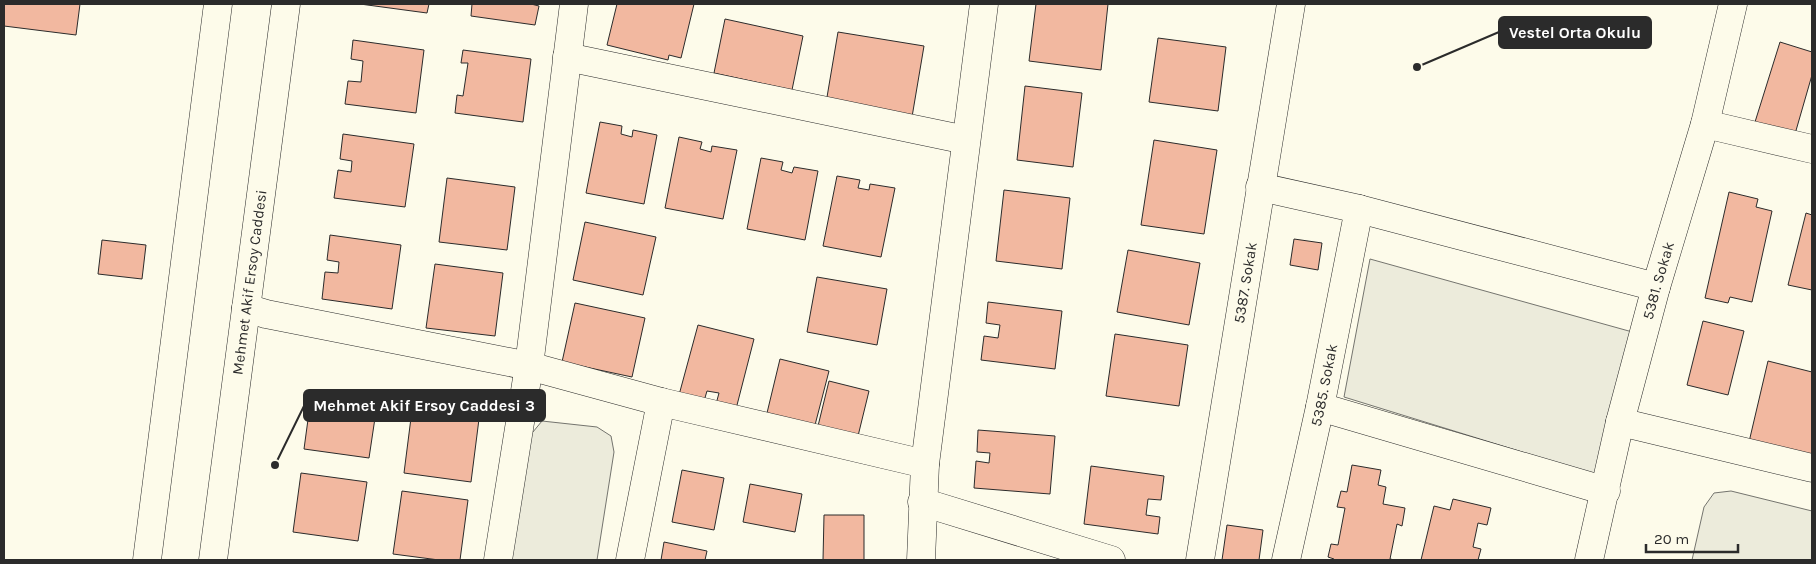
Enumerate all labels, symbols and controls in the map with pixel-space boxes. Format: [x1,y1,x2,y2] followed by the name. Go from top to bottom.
[1499,17,1651,48] callout: Vestel Orta Okulu
[1509,23,1641,42] text: Vestel Orta Okulu
[228,189,271,376] street label: Mehmet Akif Ersoy Caddesi
[1639,239,1678,321] street label: 5381. Sokak
[1230,241,1261,325] street label: 5387. Sokak
[1307,342,1341,428] street label: 5385. Sokak
[304,390,545,421] callout: Mehmet Akif Ersoy Caddesi 3
[313,396,535,415] text: Mehmet Akif Ersoy Caddesi 3
[1646,522,1738,554] scale bar
[1654,530,1689,548] text: 20 m

